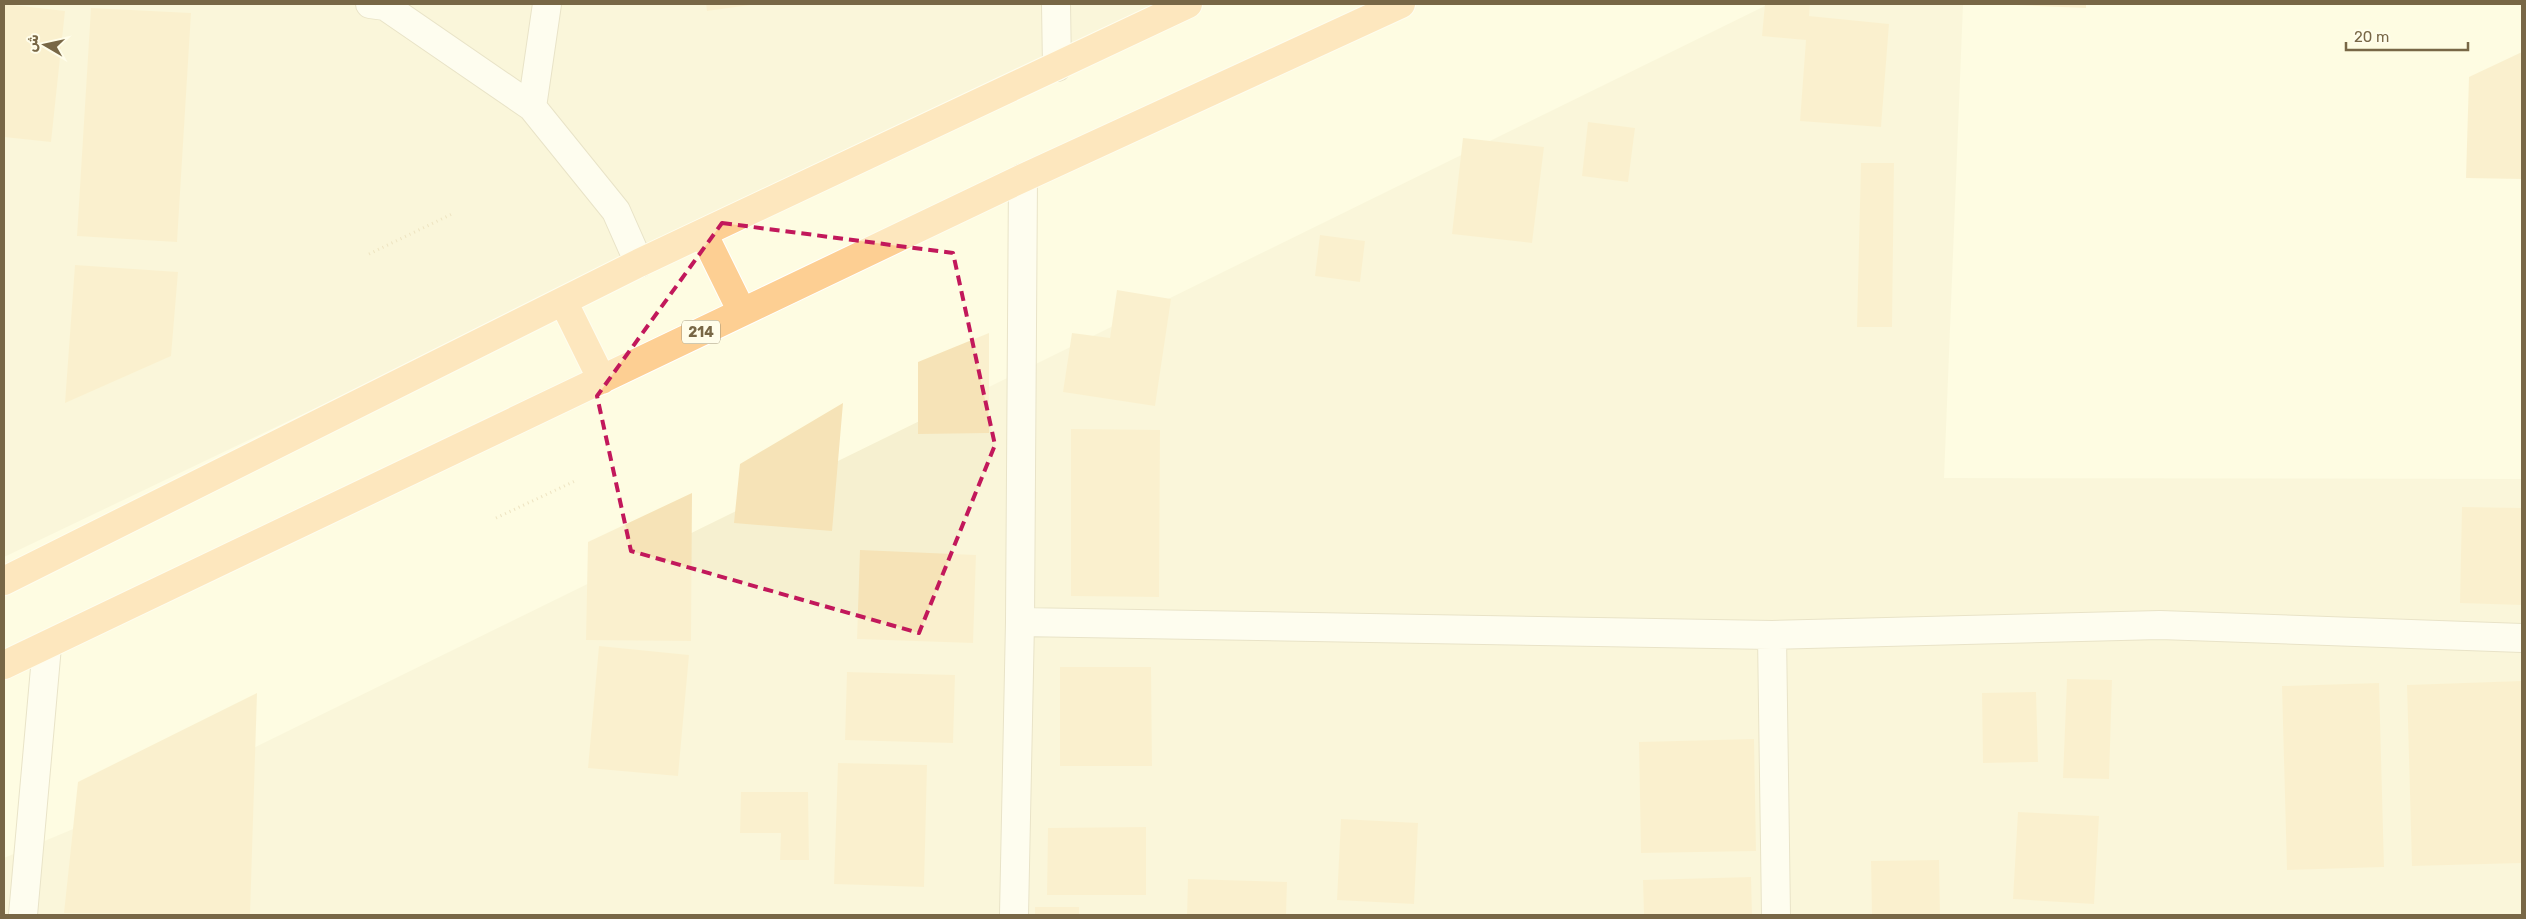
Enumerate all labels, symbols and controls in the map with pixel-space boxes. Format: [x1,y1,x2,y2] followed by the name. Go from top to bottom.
[20,20,70,70] north arrow
[2346,20,2468,52] scale bar
[2354,28,2389,46] text: 20 m
[23,33,42,53] text: ش
[682,321,720,344] road number: 214

